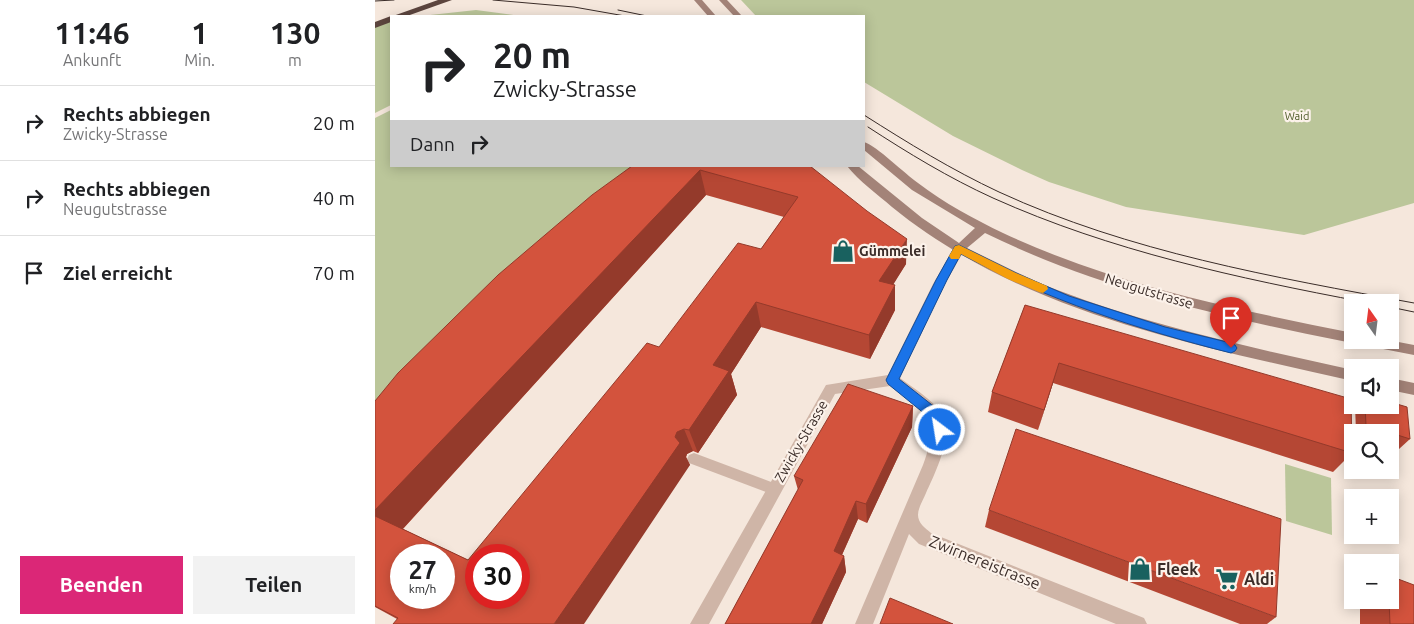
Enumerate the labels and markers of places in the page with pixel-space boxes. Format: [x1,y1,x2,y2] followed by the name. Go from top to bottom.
[830,238,856,264] shop icon: Gümmelei
[859,243,925,259] place label: Gümmelei
[1210,297,1252,348] pin
[1127,556,1153,582] shop icon: Fleek
[1157,560,1198,578] place label: Fleek
[1214,566,1240,592] supermarket icon: Aldi
[1244,570,1274,588] place label: Aldi

